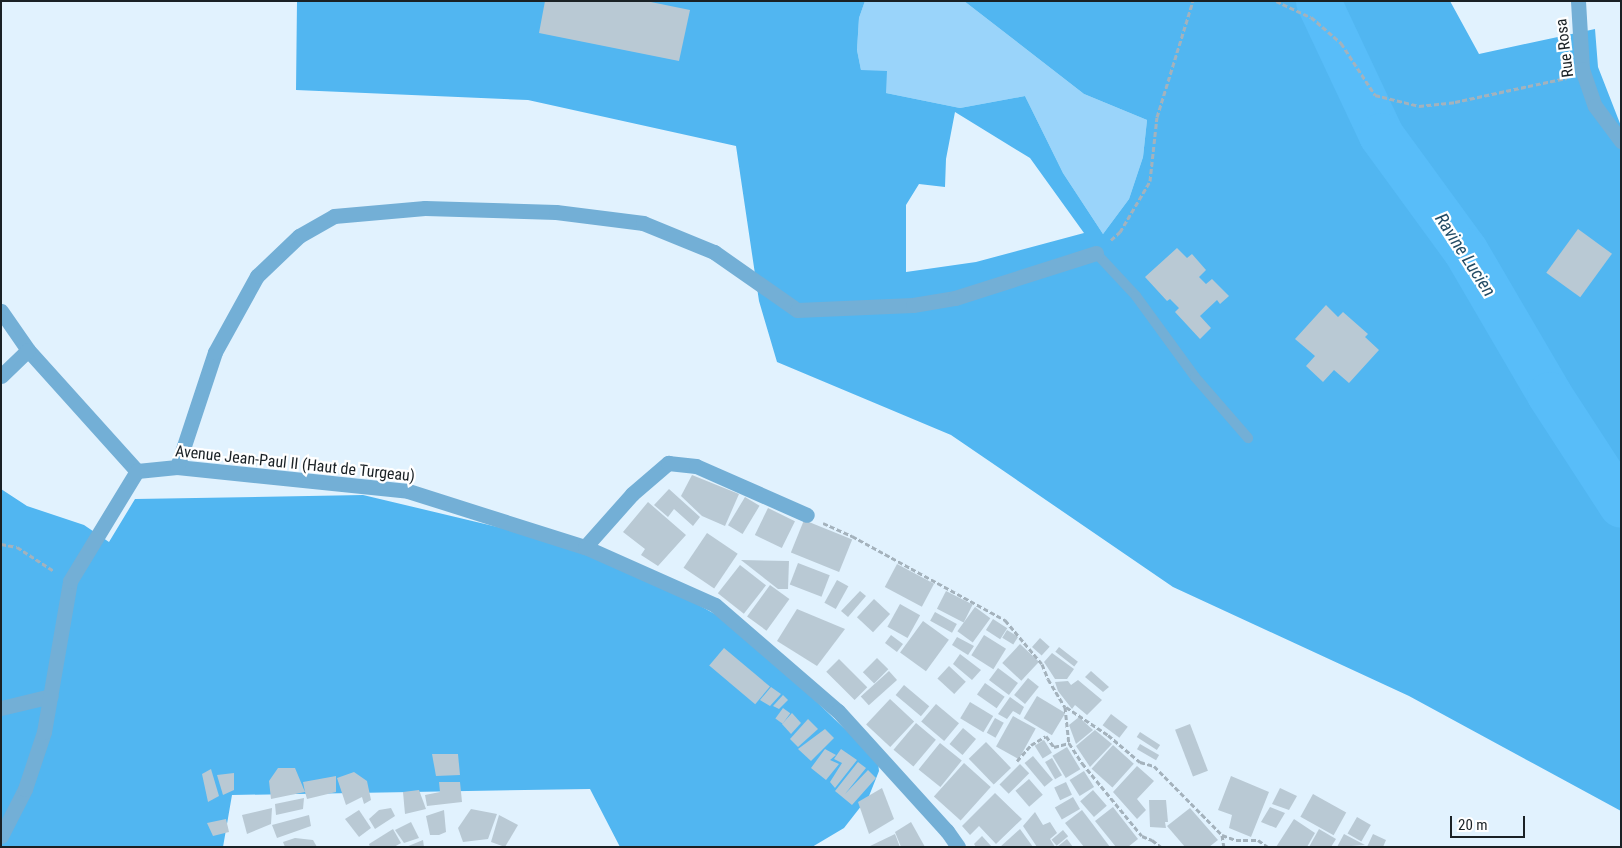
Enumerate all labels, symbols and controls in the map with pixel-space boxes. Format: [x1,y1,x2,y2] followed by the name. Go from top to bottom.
[1552,18,1578,78] street label: Rue Rosa
[1430,209,1500,301] water label: Ravine Lucien
[174,442,416,486] street label: Avenue Jean-Paul II (Haut de Turgeau)
[1452,806,1527,838] scale bar
[1458,816,1488,834] text: 20 m

